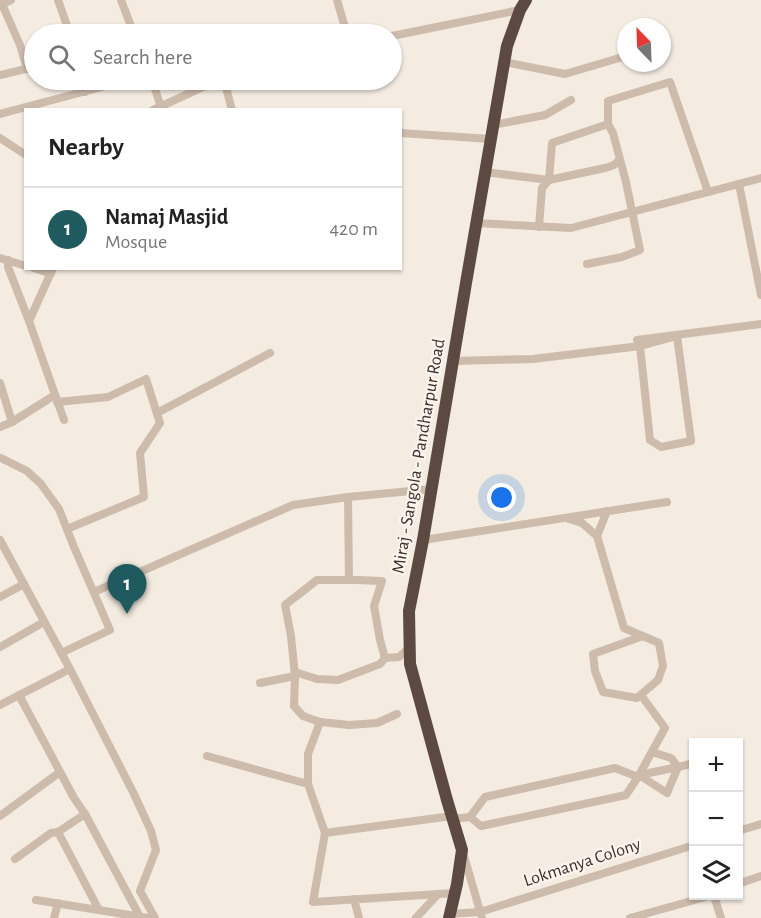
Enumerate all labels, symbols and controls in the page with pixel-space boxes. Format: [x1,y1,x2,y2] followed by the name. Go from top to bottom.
[617,18,671,72] north arrow
[24,24,402,90] search box
[45,41,78,74] icon: search
[93,46,192,68] text: Search here
[48,134,124,160] text: Nearby
[105,206,228,228] text: Namaj Masjid
[64,219,71,239] text: 1
[329,219,378,239] text: 420 m
[105,232,167,252] text: Mosque
[389,337,448,575] street label: Miraj - Sangola - Pandharpur Road
[487,483,516,512] your location
[108,564,146,614] pin: 1
[689,738,743,900] map controls
[689,738,743,792] button: +
[689,792,743,846] button: −
[521,835,643,890] street label: Lokmanya Colony
[689,846,743,900] button: layers

